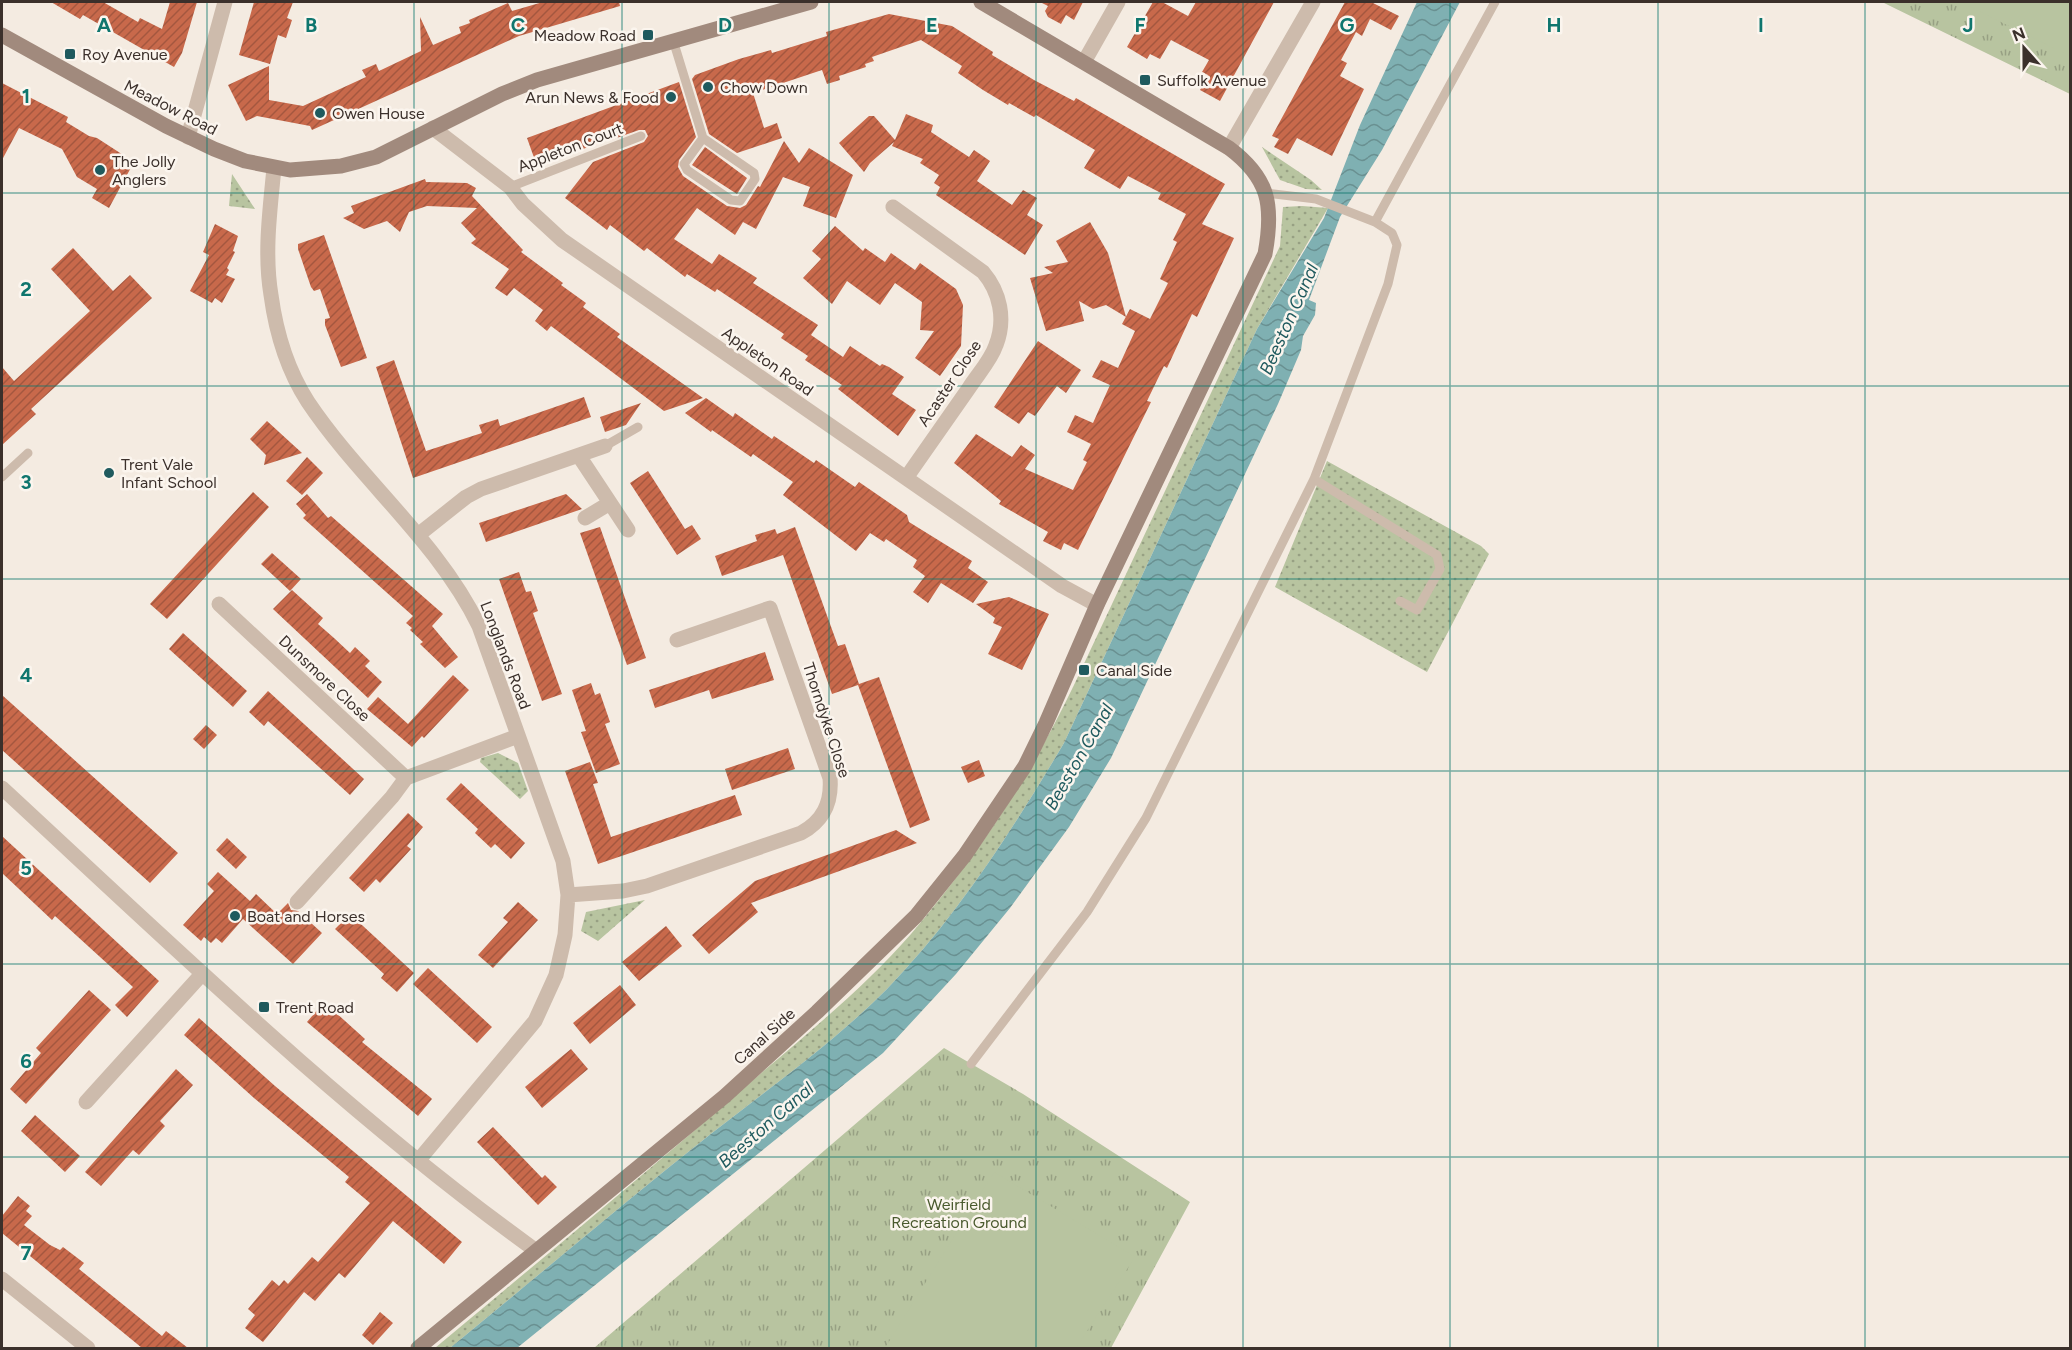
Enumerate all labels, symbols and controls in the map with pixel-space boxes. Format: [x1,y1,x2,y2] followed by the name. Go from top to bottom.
[97,13,112,37] text: A
[305,13,317,37] text: B
[511,13,525,37] text: C
[718,13,732,37] text: D
[926,13,938,37] text: E
[1134,13,1146,37] text: F
[1340,13,1355,37] text: G
[1547,13,1562,37] text: H
[1758,13,1764,37] text: I
[1962,13,1974,37] text: J
[1994,18,2054,78] north arrow
[2010,23,2028,46] text: N
[534,26,636,45] place label: Meadow Road
[641,28,655,42] marker: Meadow Road
[82,45,168,64] place label: Roy Avenue
[63,47,77,61] marker: Roy Avenue
[1157,71,1266,90] place label: Suffolk Avenue
[1138,73,1152,87] marker: Suffolk Avenue
[121,76,221,139] street label: Meadow Road
[720,78,808,97] place label: Chow Down
[701,80,715,94] marker: Chow Down
[22,84,30,108] text: 1
[525,88,659,107] place label: Arun News & Food
[664,90,678,104] marker: Arun News & Food
[332,104,425,123] place label: Owen House
[313,106,327,120] marker: Owen House
[515,119,626,176] street label: Appleton Court
[112,152,176,189] place label: The Jolly Anglers
[93,163,107,177] marker: The Jolly Anglers
[1255,259,1324,378] water label: Beeston Canal
[20,277,32,301] text: 2
[718,323,817,400] street label: Appleton Road
[914,336,985,430] street label: Acaster Close
[121,455,217,492] place label: Trent Vale Infant School
[102,466,116,480] marker: Trent Vale Infant School
[20,470,32,494] text: 3
[476,598,535,712] street label: Longlands Road
[275,631,374,726] street label: Dunsmore Close
[799,660,854,780] street label: Thorndyke Close
[1096,661,1172,680] place label: Canal Side
[20,663,33,687] text: 4
[1077,663,1091,677] marker: Canal Side
[1040,699,1119,814] water label: Beeston Canal
[20,856,32,880] text: 5
[247,907,365,926] place label: Boat and Horses
[228,909,242,923] marker: Boat and Horses
[276,998,354,1017] place label: Trent Road
[257,1000,271,1014] marker: Trent Road
[730,1004,799,1069] street label: Canal Side
[20,1049,32,1073] text: 6
[714,1077,819,1172] water label: Beeston Canal
[891,1195,1027,1232] park label: Weirfield Recreation Ground
[20,1241,32,1265] text: 7

